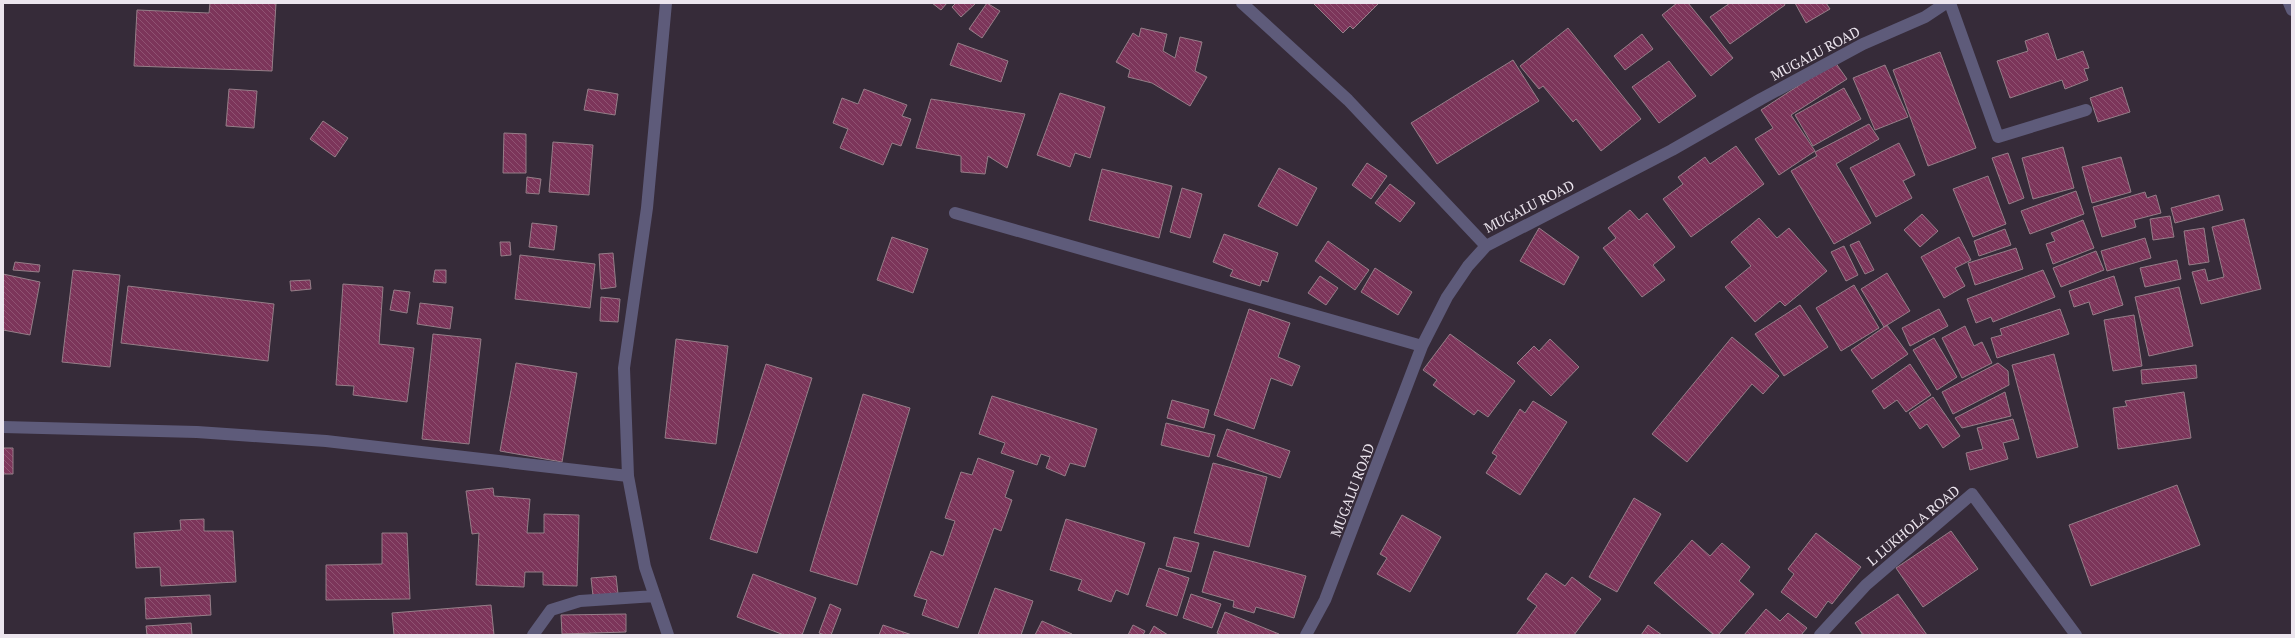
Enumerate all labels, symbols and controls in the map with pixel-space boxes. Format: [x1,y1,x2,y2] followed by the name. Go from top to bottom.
[1767,21,1863,85] street label: MUGALU ROAD
[1481,175,1577,237] street label: MUGALU ROAD
[1325,440,1379,540] street label: MUGALU ROAD
[1863,480,1963,569] street label: L LUKHOLA ROAD

